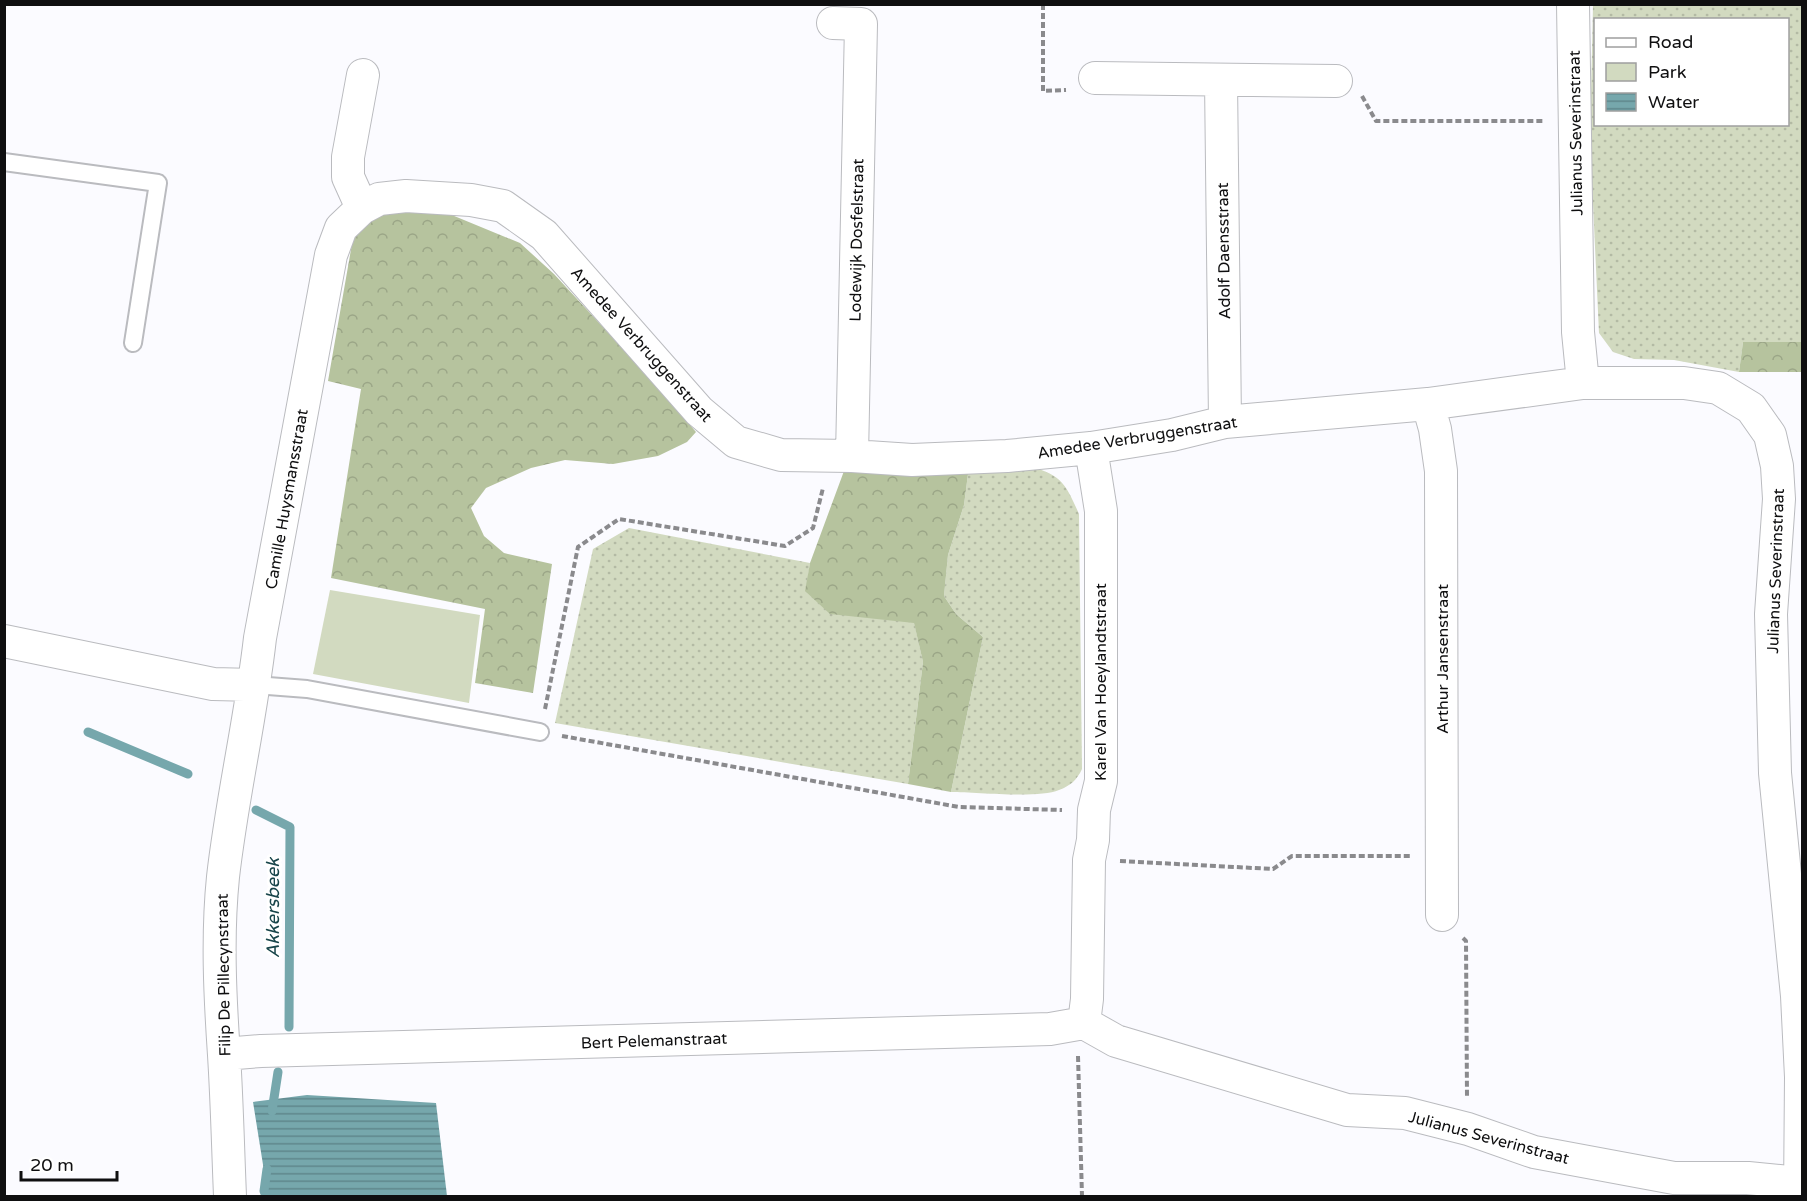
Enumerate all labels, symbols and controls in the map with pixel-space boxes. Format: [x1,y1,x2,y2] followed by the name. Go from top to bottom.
[1594,18,1789,126] legend
[1648,31,1693,53] text: Road
[1565,50,1587,216] street label: Julianus Severinstraat
[1648,61,1687,83] text: Park
[1648,91,1699,113] text: Water
[846,158,868,322] street label: Lodewijk Dosfelstraat
[1213,182,1235,320] street label: Adolf Daensstraat
[566,263,716,426] street label: Amedee Verbruggenstraat
[261,407,313,591] street label: Camille Huysmansstraat
[1036,412,1239,464] street label: Amedee Verbruggenstraat
[1763,488,1789,654] street label: Julianus Severinstraat
[1091,583,1111,781] street label: Karel Van Hoeylandtstraat
[1433,584,1453,734] street label: Arthur Jansenstraat
[262,857,284,958] water label: Akkersbeek
[213,893,235,1057] street label: Filip De Pillecynstraat
[581,1028,727,1054] street label: Bert Pelemanstraat
[1406,1107,1571,1169] street label: Julianus Severinstraat
[21,1144,117,1182] scale bar
[30,1154,74,1176] text: 20 m

